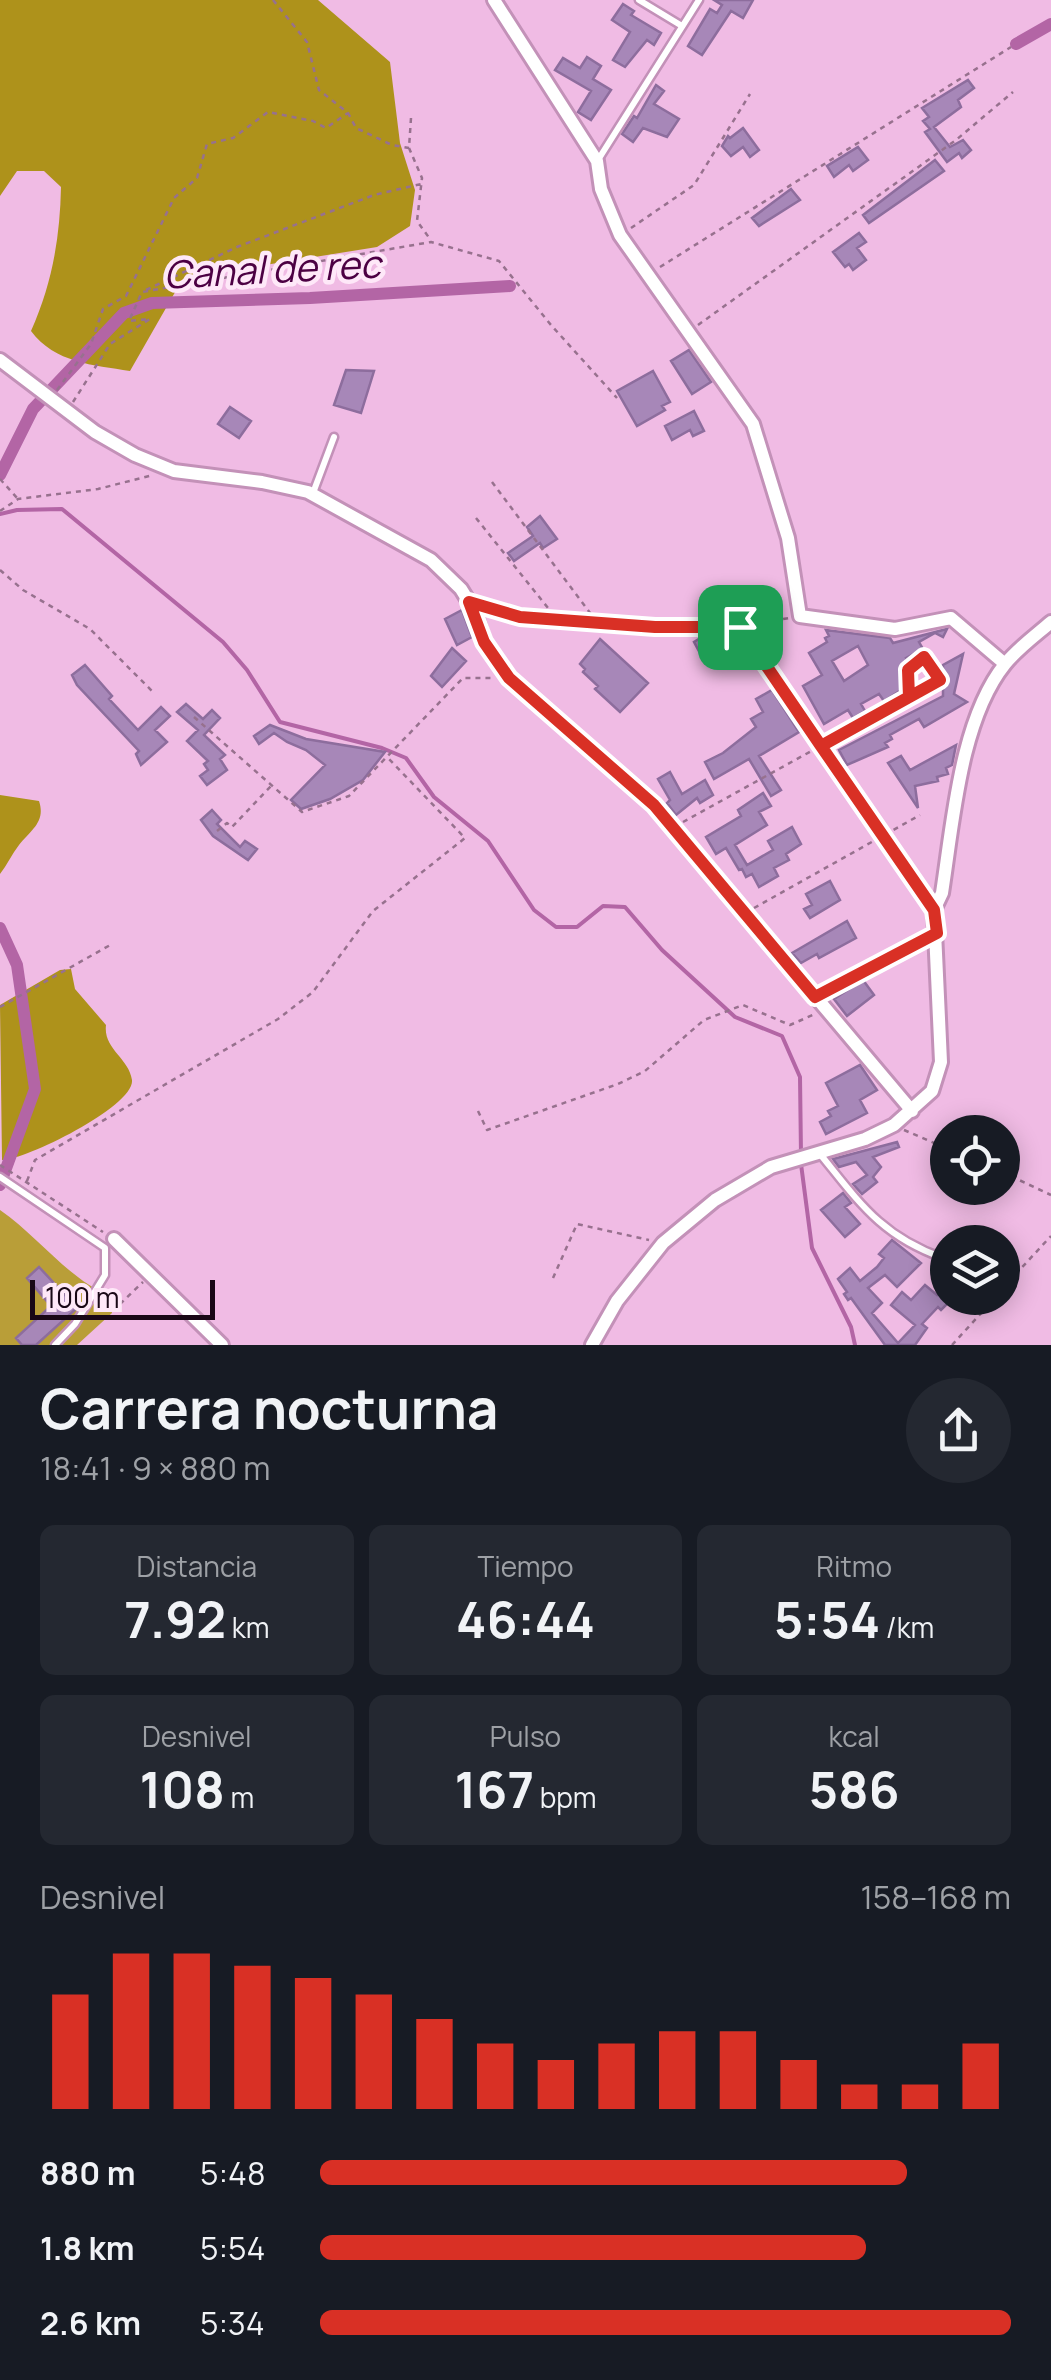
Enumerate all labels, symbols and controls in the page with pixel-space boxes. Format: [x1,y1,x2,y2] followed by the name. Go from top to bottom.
[162,236,385,300] water label: Canal de rec
[698,585,783,670] pin
[713,600,768,655] icon: arrive
[930,1115,1020,1315] map controls
[930,1115,1020,1205] button: locate
[930,1225,1020,1315] button: layers
[30,1275,215,1320] scale bar
[45,1278,119,1316] text: 100 m
[40,1370,499,1446] text: Carrera nocturna
[906,1378,1011,1483] button: share
[40,1446,270,1490] text: 18:41 · 9 × 880 m
[137,1547,257,1585] text: Distancia
[477,1547,574,1585] text: Tiempo
[816,1547,892,1585] text: Ritmo
[124,1585,226,1653] text: 7.92
[456,1585,595,1653] text: 46:44
[774,1585,880,1653] text: 5:54
[226,1608,269,1646] text: km
[880,1608,934,1646] text: /km
[142,1717,252,1755] text: Desnivel
[490,1717,561,1755] text: Pulso
[829,1717,880,1755] text: kcal
[139,1755,225,1823] text: 108
[454,1755,534,1823] text: 167
[809,1755,900,1823] text: 586
[225,1778,254,1816] text: m
[534,1778,597,1816] text: bpm
[40,1875,165,1919] text: Desnivel
[860,1875,1011,1919] text: 158–168 m
[40,2151,135,2195] text: 880 m
[200,2151,266,2195] text: 5:48
[40,2226,134,2270] text: 1.8 km
[200,2226,265,2270] text: 5:54
[40,2301,141,2345] text: 2.6 km
[200,2301,265,2345] text: 5:34

